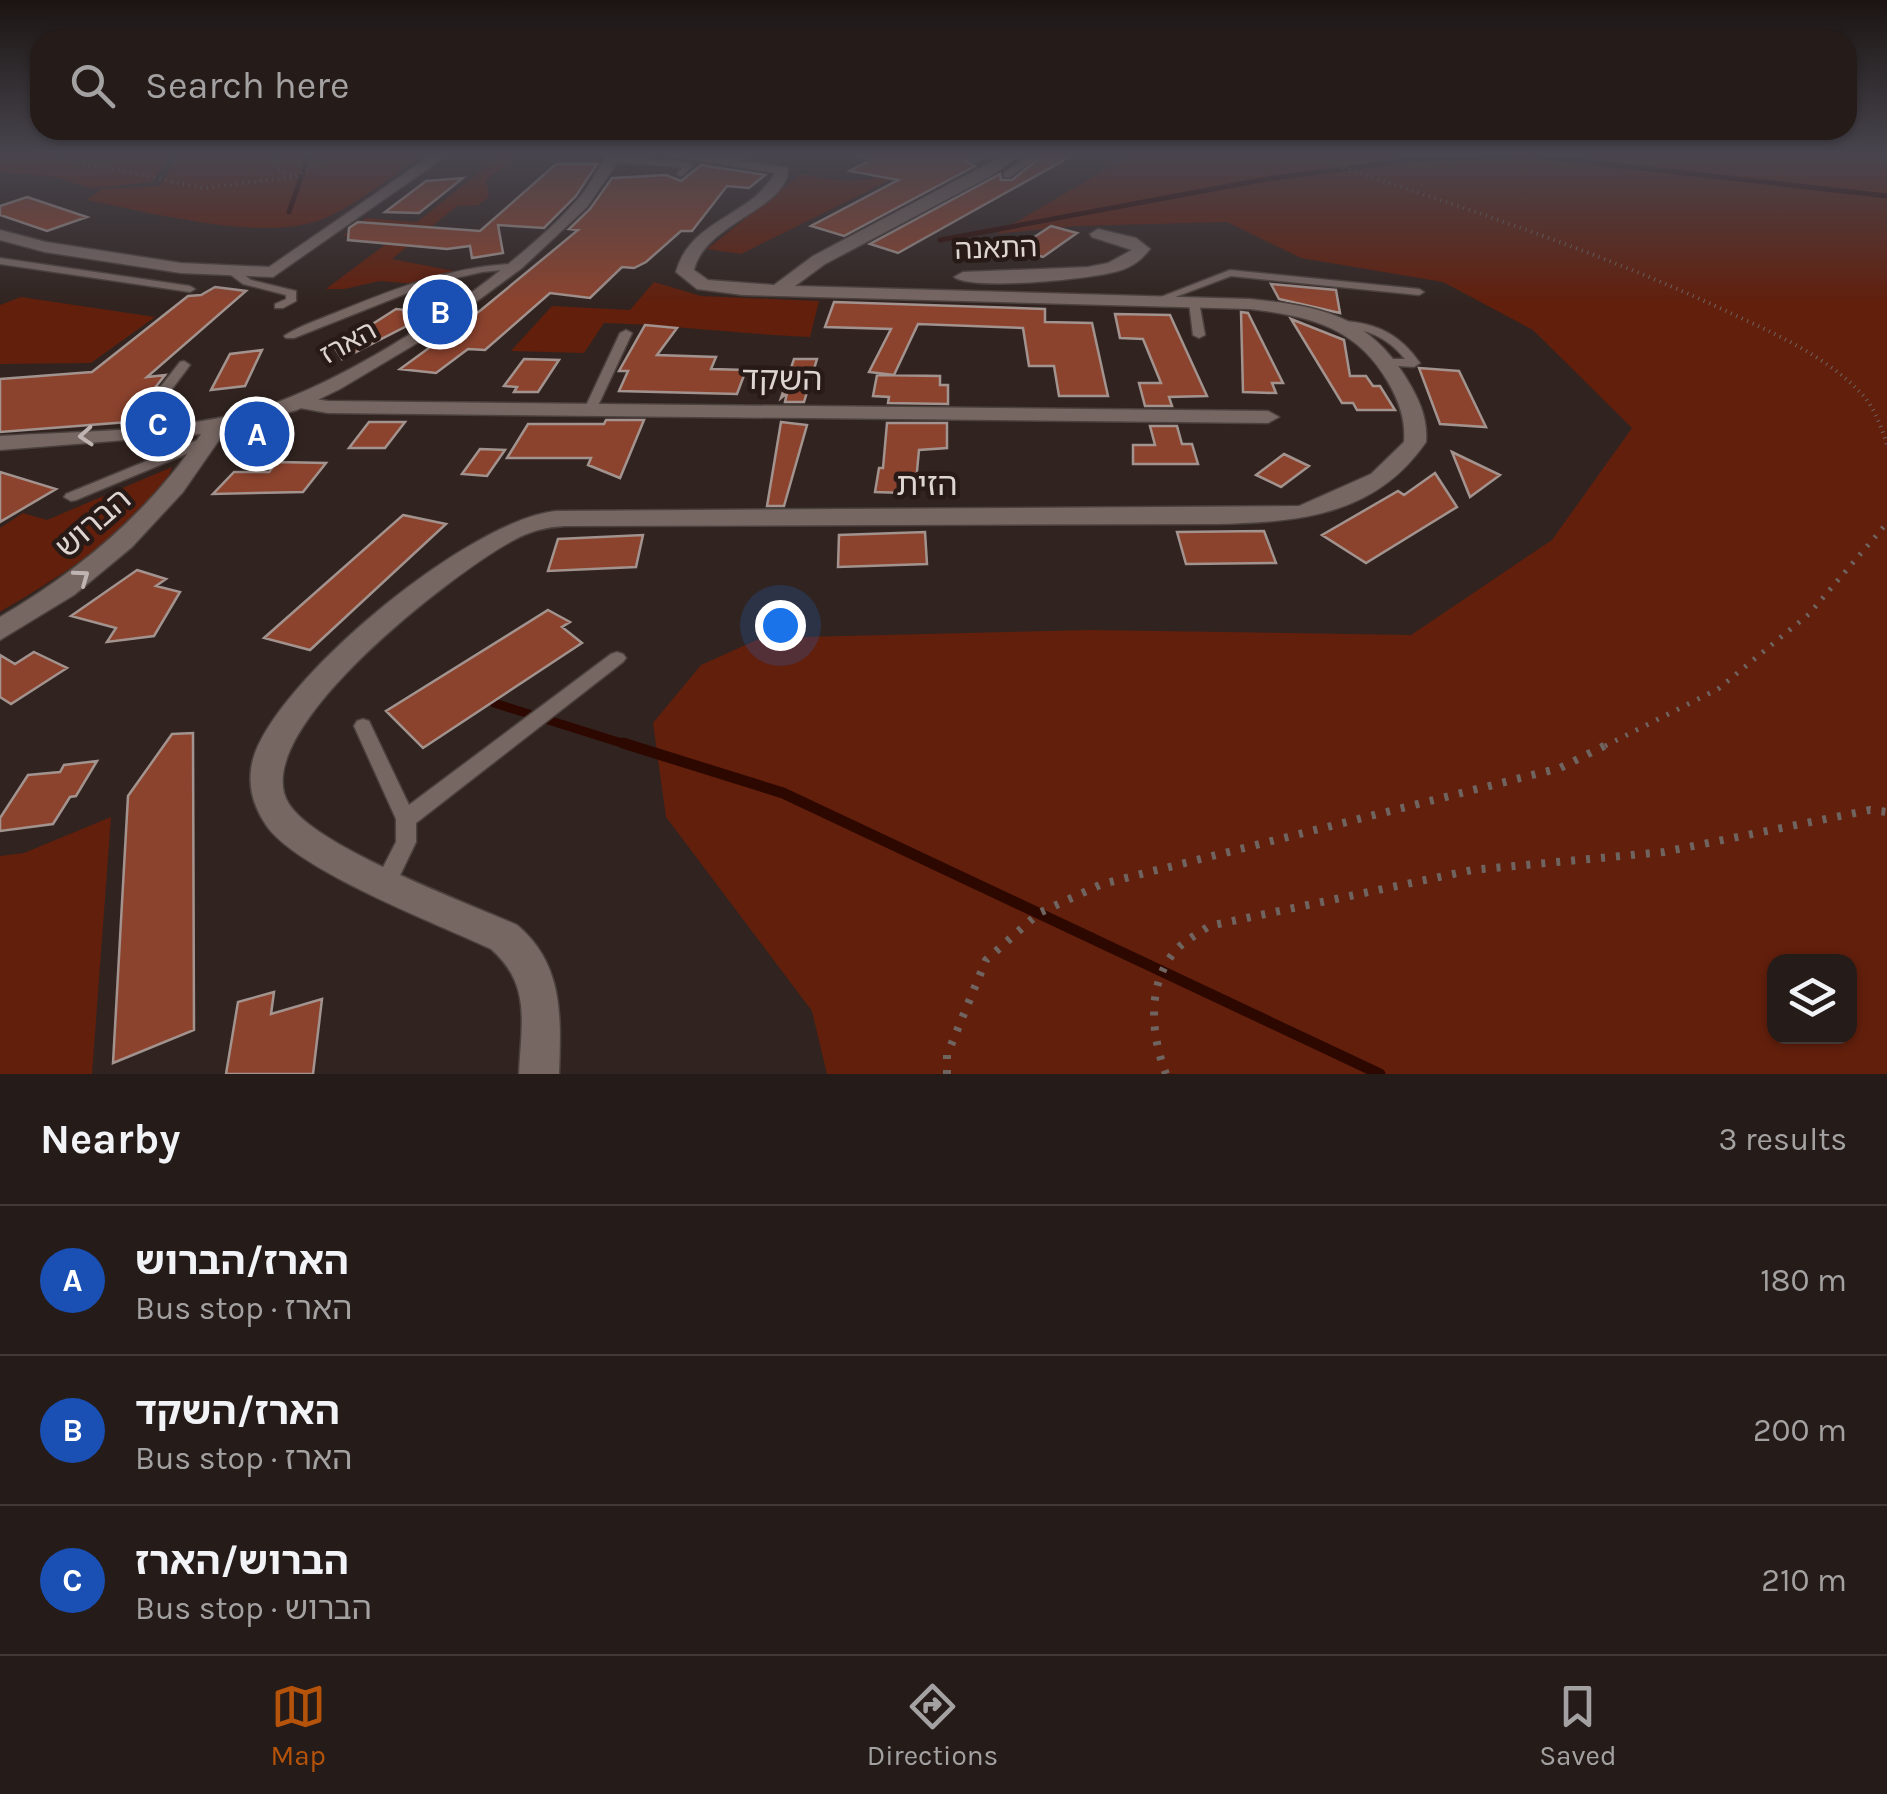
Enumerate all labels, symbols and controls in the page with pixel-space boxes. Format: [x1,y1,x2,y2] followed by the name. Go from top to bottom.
[30,30,1857,140] search box
[65,58,120,113] icon: search
[145,63,349,108] text: Search here
[954,230,1038,266] street label: התאנה
[408,274,472,350] pin: B
[314,313,382,371] street label: הארז
[741,360,823,398] street label: השקד
[126,386,190,462] pin: C
[224,396,290,472] pin: A
[78,425,94,446] one-way arrow
[896,466,958,503] street label: הזית
[48,480,138,566] street label: הברוש
[71,571,89,588] one-way arrow
[755,600,806,651] your location
[1767,954,1857,1044] map controls
[1767,954,1857,1044] button: layers
[40,1114,180,1164] text: Nearby
[1719,1121,1847,1158] text: 3 results
[135,1239,349,1284] text: הארז/הברוש
[62,1262,83,1299] text: A
[1760,1262,1847,1299] text: 180 m
[135,1290,352,1327] text: Bus stop · הארז
[135,1389,340,1434] text: הארז/השקד
[62,1412,83,1449] text: B
[1753,1412,1847,1449] text: 200 m
[135,1440,352,1477] text: Bus stop · הארז
[135,1539,349,1584] text: הברוש/הארז
[62,1562,83,1599] text: C
[1761,1562,1847,1599] text: 210 m
[135,1590,372,1627] text: Bus stop · הברוש
[270,1679,326,1772] tab: Map
[867,1679,998,1772] tab: Directions
[1539,1679,1617,1772] tab: Saved

